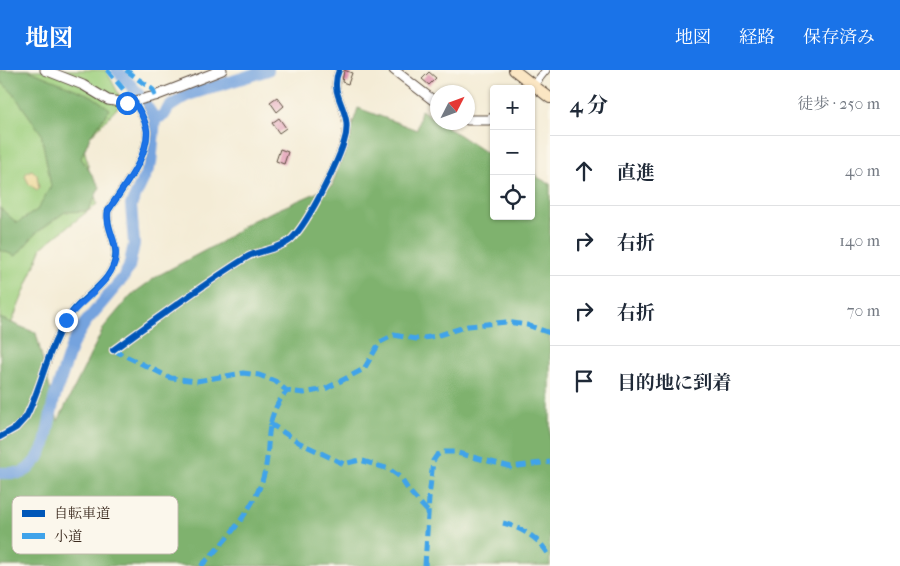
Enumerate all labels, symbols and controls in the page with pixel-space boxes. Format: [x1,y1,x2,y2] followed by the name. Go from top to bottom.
[25,24,73,52] text: 地図
[675,27,711,48] text: 地図
[739,27,775,48] text: 経路
[803,27,875,48] text: 保存済み
[430,85,475,130] north arrow
[490,85,535,220] map controls
[490,85,535,130] button: +
[116,92,139,115] route start
[570,93,608,117] text: 4 分
[797,94,880,113] text: 徒歩 · 250 m
[490,130,535,175] button: −
[570,157,598,185] icon: ahead
[845,161,880,180] text: 40 m
[617,162,655,184] text: 直進
[490,175,535,220] button: locate
[570,227,598,255] icon: right
[839,231,880,250] text: 140 m
[617,232,655,254] text: 右折
[570,297,598,325] icon: right
[847,301,880,320] text: 70 m
[617,302,655,324] text: 右折
[55,309,78,332] route end
[570,367,598,395] icon: arrive
[617,372,731,394] text: 目的地に到着
[12,496,178,554] legend
[54,505,110,522] text: 自転車道
[54,528,82,545] text: 小道

